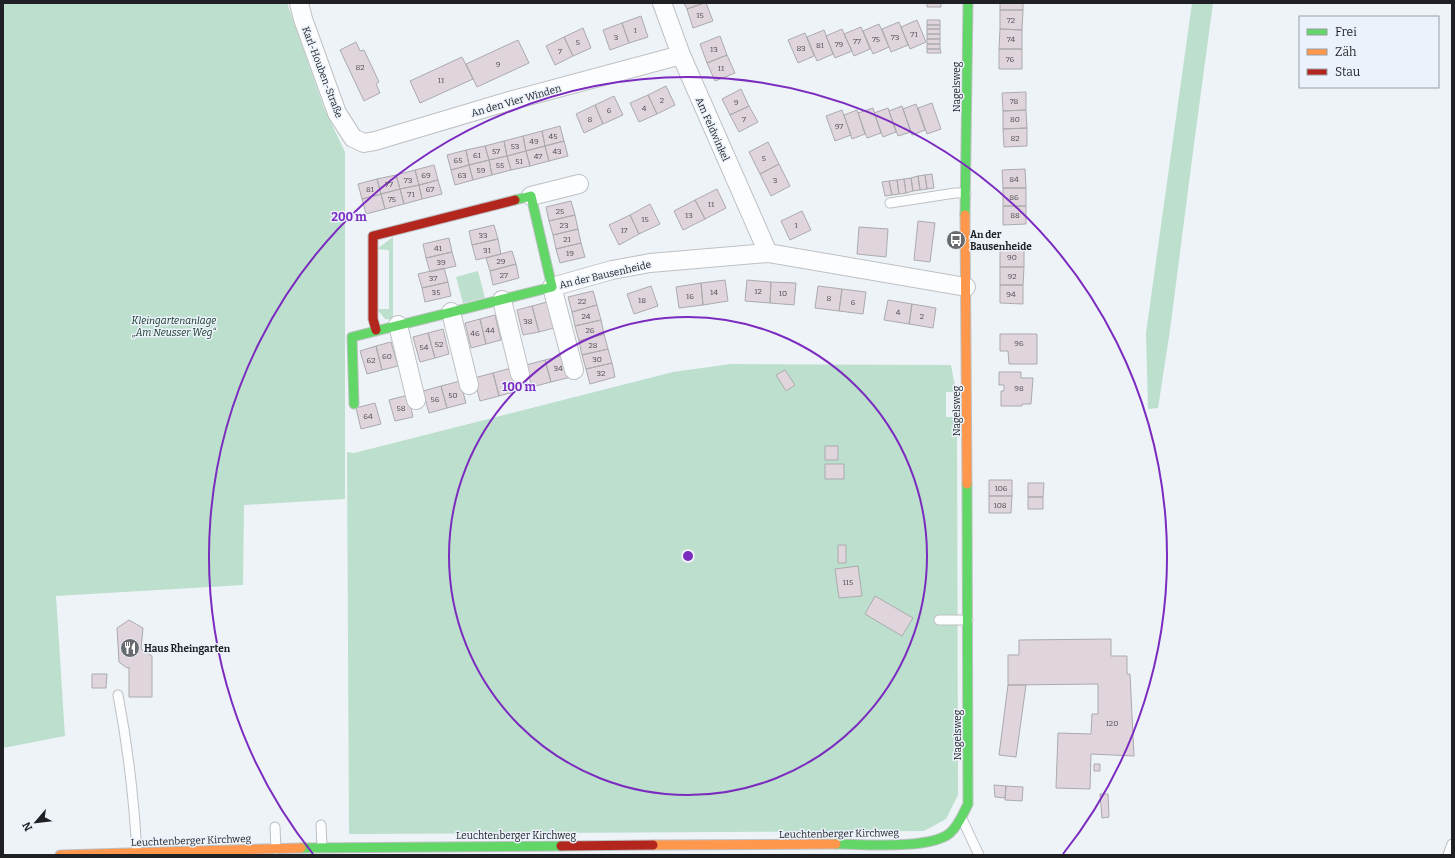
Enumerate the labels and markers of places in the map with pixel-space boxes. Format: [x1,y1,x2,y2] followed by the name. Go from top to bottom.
[945,229,967,251] bus stop icon: An der Bausenheide
[970,229,1032,253] place label: An der Bausenheide
[681,549,695,563] centre of rings
[119,637,141,659] restaurant icon: Haus Rheingarten
[144,643,231,655] place label: Haus Rheingarten

